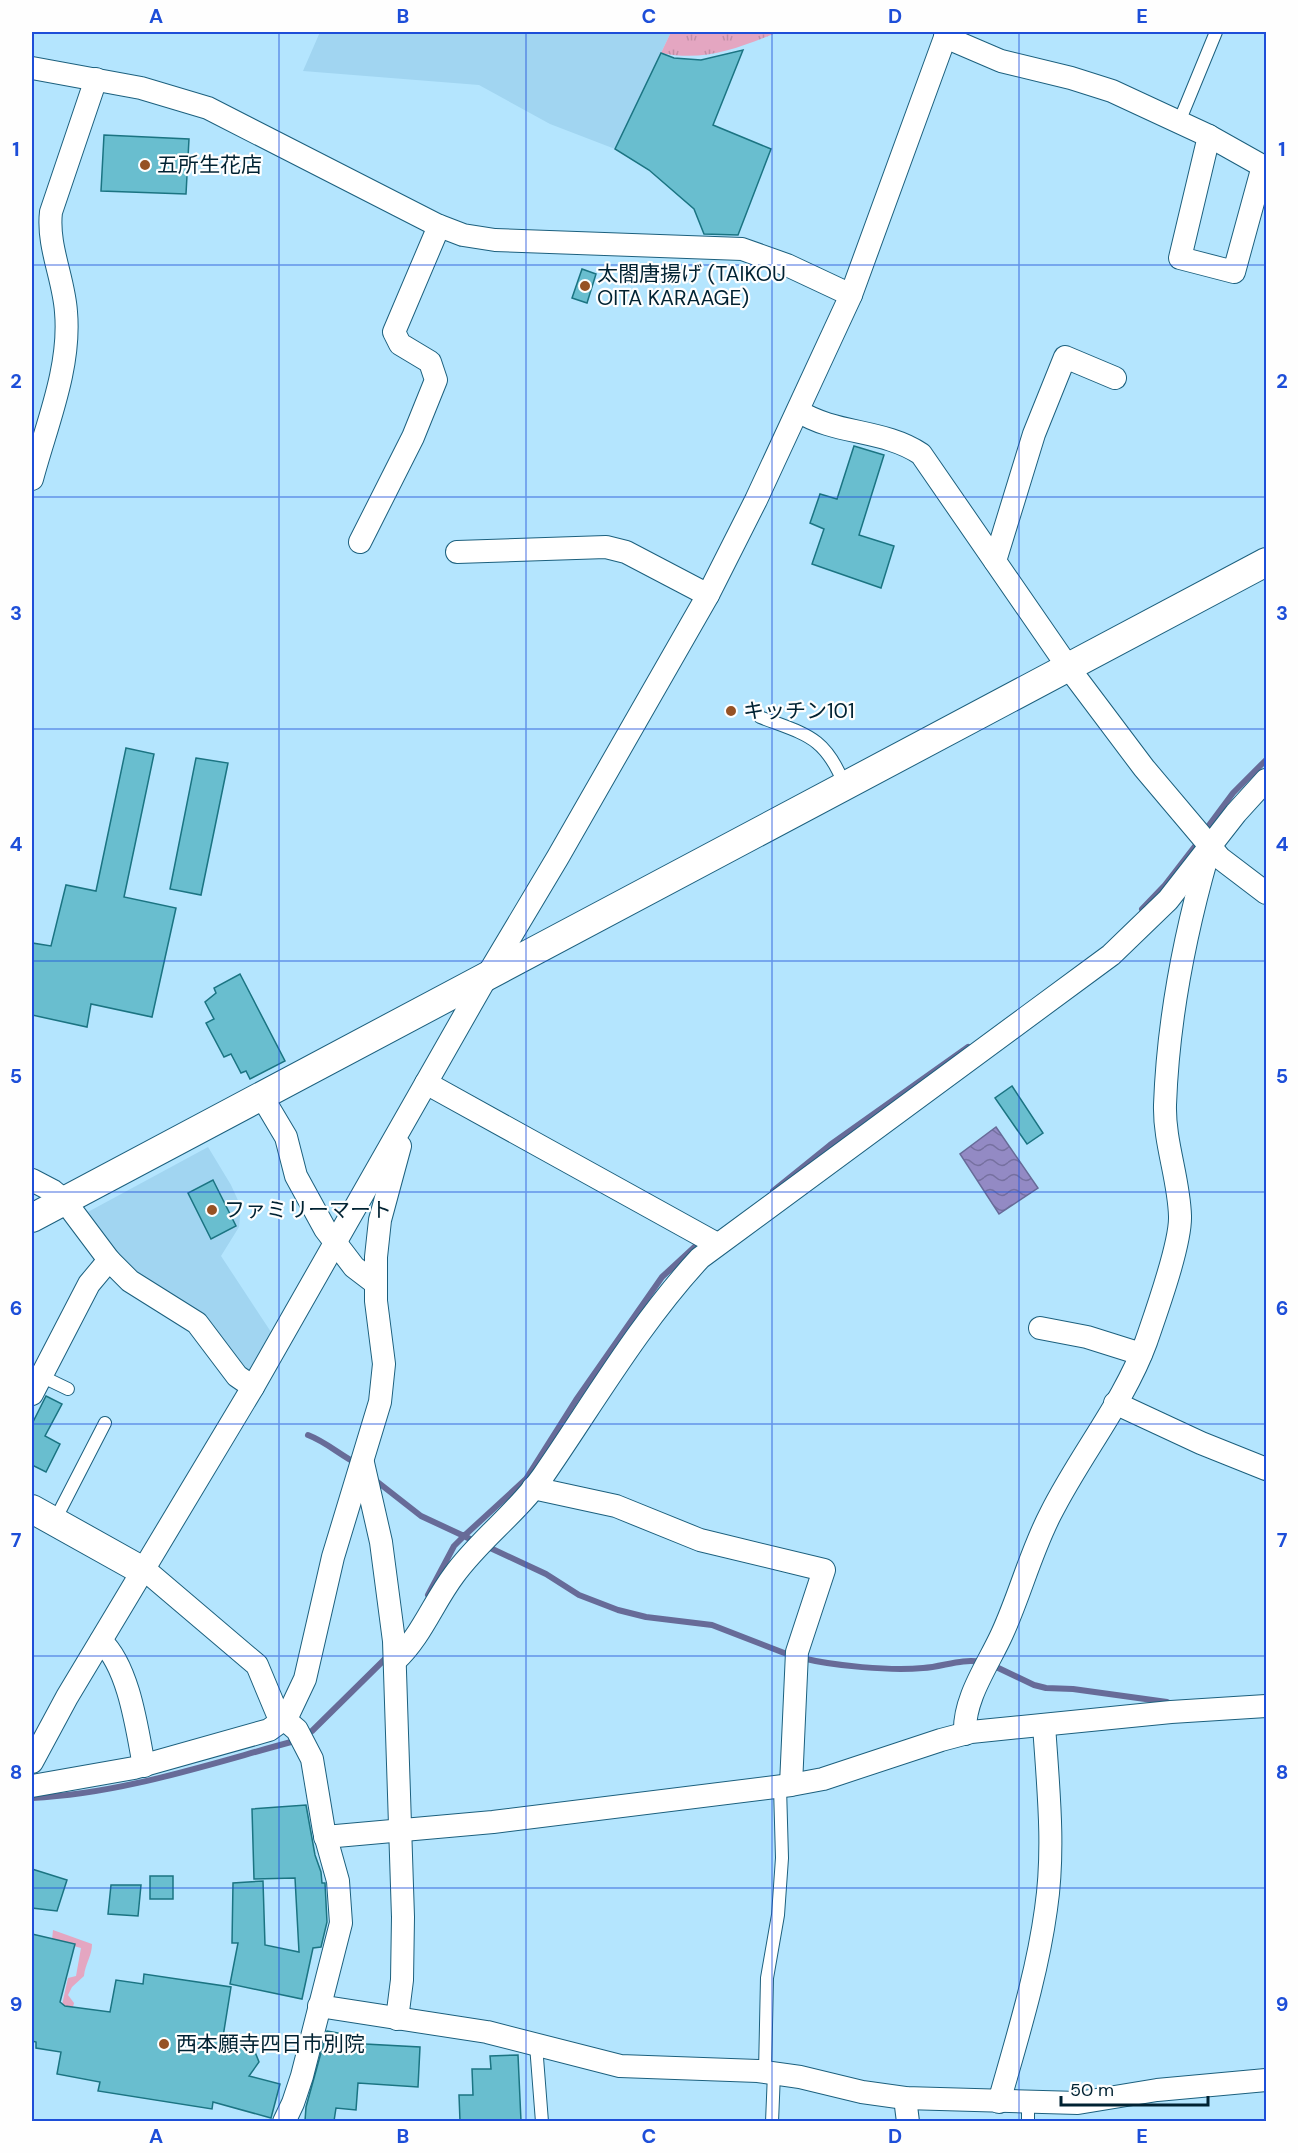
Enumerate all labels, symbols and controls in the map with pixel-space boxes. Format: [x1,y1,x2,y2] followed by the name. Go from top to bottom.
[149,3,163,29] text: A
[397,3,409,29] text: B
[642,3,656,29] text: C
[888,3,902,29] text: D
[1136,3,1148,29] text: E
[12,136,20,162] text: 1
[1278,136,1286,162] text: 1
[157,151,262,179] place label: 五所生花店
[138,158,152,172] marker: 五所生花店
[597,260,786,312] place label: 太閤唐揚げ (TAIKOU OITA KARAAGE)
[578,279,592,293] marker: 太閤唐揚げ (TAIKOU OITA KARAAGE)
[10,368,22,394] text: 2
[1276,368,1288,394] text: 2
[10,600,22,626] text: 3
[1276,600,1288,626] text: 3
[743,697,854,725] place label: キッチン101
[724,704,738,718] marker: キッチン101
[10,831,23,857] text: 4
[1276,831,1289,857] text: 4
[10,1063,22,1089] text: 5
[1276,1063,1288,1089] text: 5
[224,1196,392,1224] place label: ファミリーマート
[205,1203,219,1217] marker: ファミリーマート
[10,1295,22,1321] text: 6
[1276,1295,1288,1321] text: 6
[11,1527,22,1553] text: 7
[1277,1527,1288,1553] text: 7
[10,1759,22,1785] text: 8
[1276,1759,1288,1785] text: 8
[10,1991,22,2017] text: 9
[1276,1991,1288,2017] text: 9
[176,2030,365,2058] place label: 西本願寺四日市別院
[157,2037,171,2051] marker: 西本願寺四日市別院
[1061,2069,1208,2107] scale bar
[1070,2078,1114,2102] text: 50 m
[149,2123,163,2149] text: A
[397,2123,409,2149] text: B
[642,2123,656,2149] text: C
[888,2123,902,2149] text: D
[1136,2123,1148,2149] text: E

